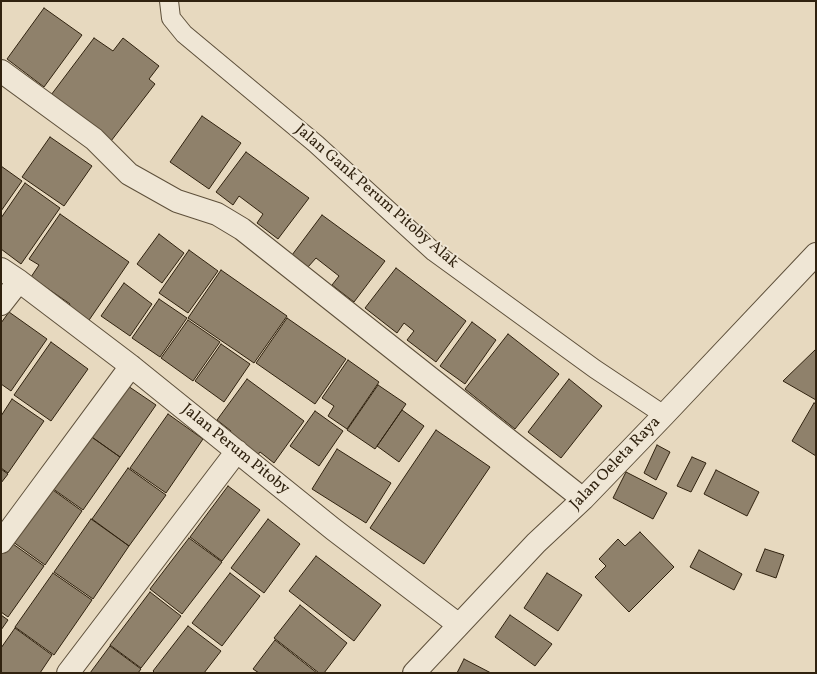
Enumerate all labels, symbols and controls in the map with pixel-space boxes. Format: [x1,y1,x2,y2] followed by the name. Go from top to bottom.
[290,121,462,273] street label: Jalan Gank Perum Pitoby Alak
[177,401,293,499] street label: Jalan Perum Pitoby
[567,413,665,515] street label: Jalan Oeleta Raya

